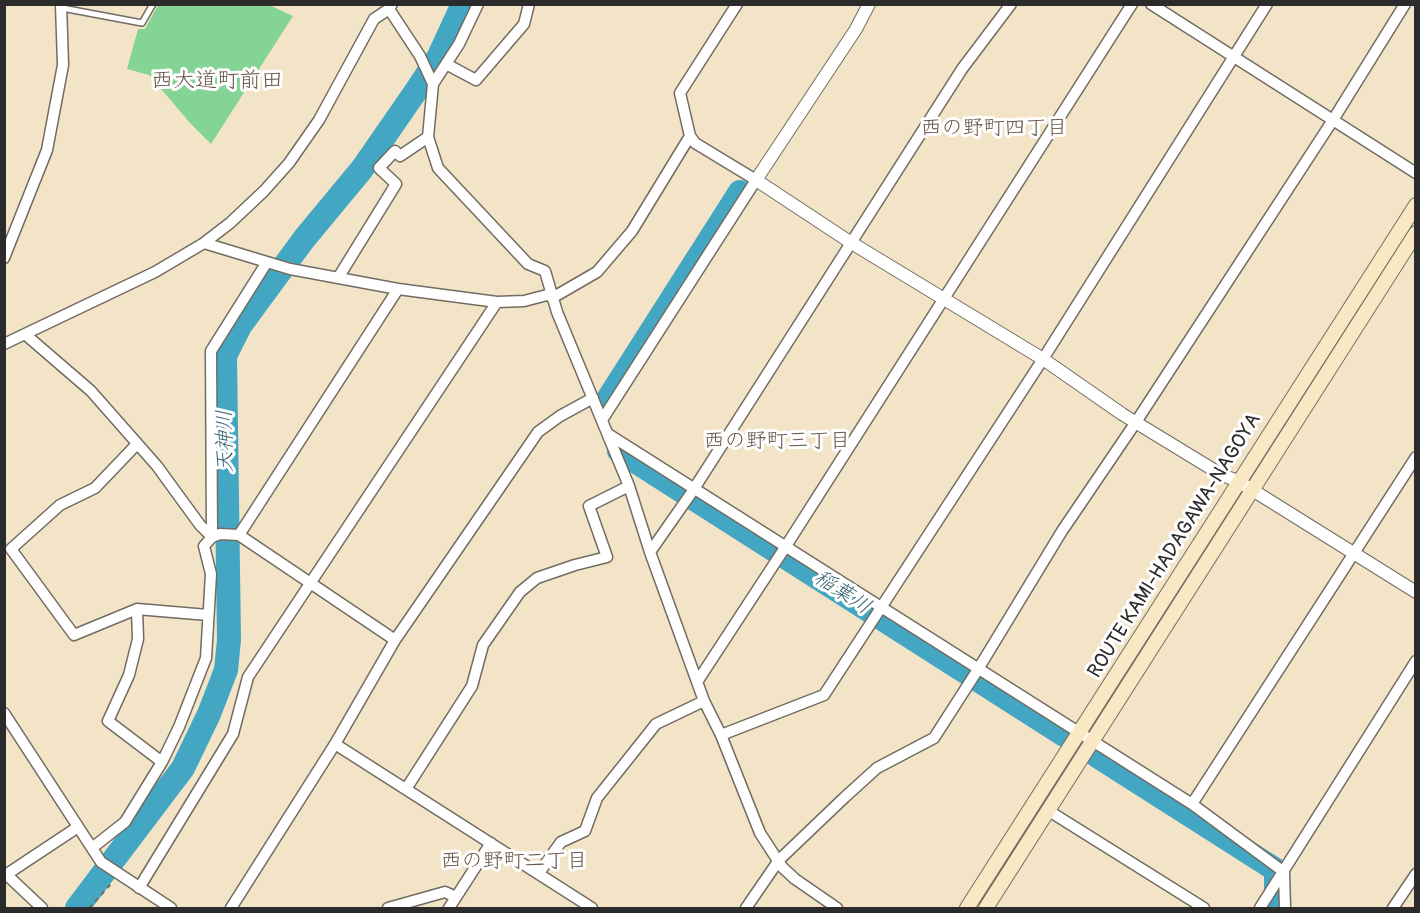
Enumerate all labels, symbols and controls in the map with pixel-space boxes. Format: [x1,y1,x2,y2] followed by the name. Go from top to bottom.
[151,68,283,94] district label: 西大道町前田
[921,116,1067,142] district label: 西の野町四丁目
[213,409,239,473] water label: 天神川
[1083,409,1267,683] street label: ROUTE KAMI-HADAGAWA-NAGOYA
[704,429,850,455] district label: 西の野町三丁目
[809,565,875,621] water label: 稲葉川
[441,849,587,875] district label: 西の野町二丁目

